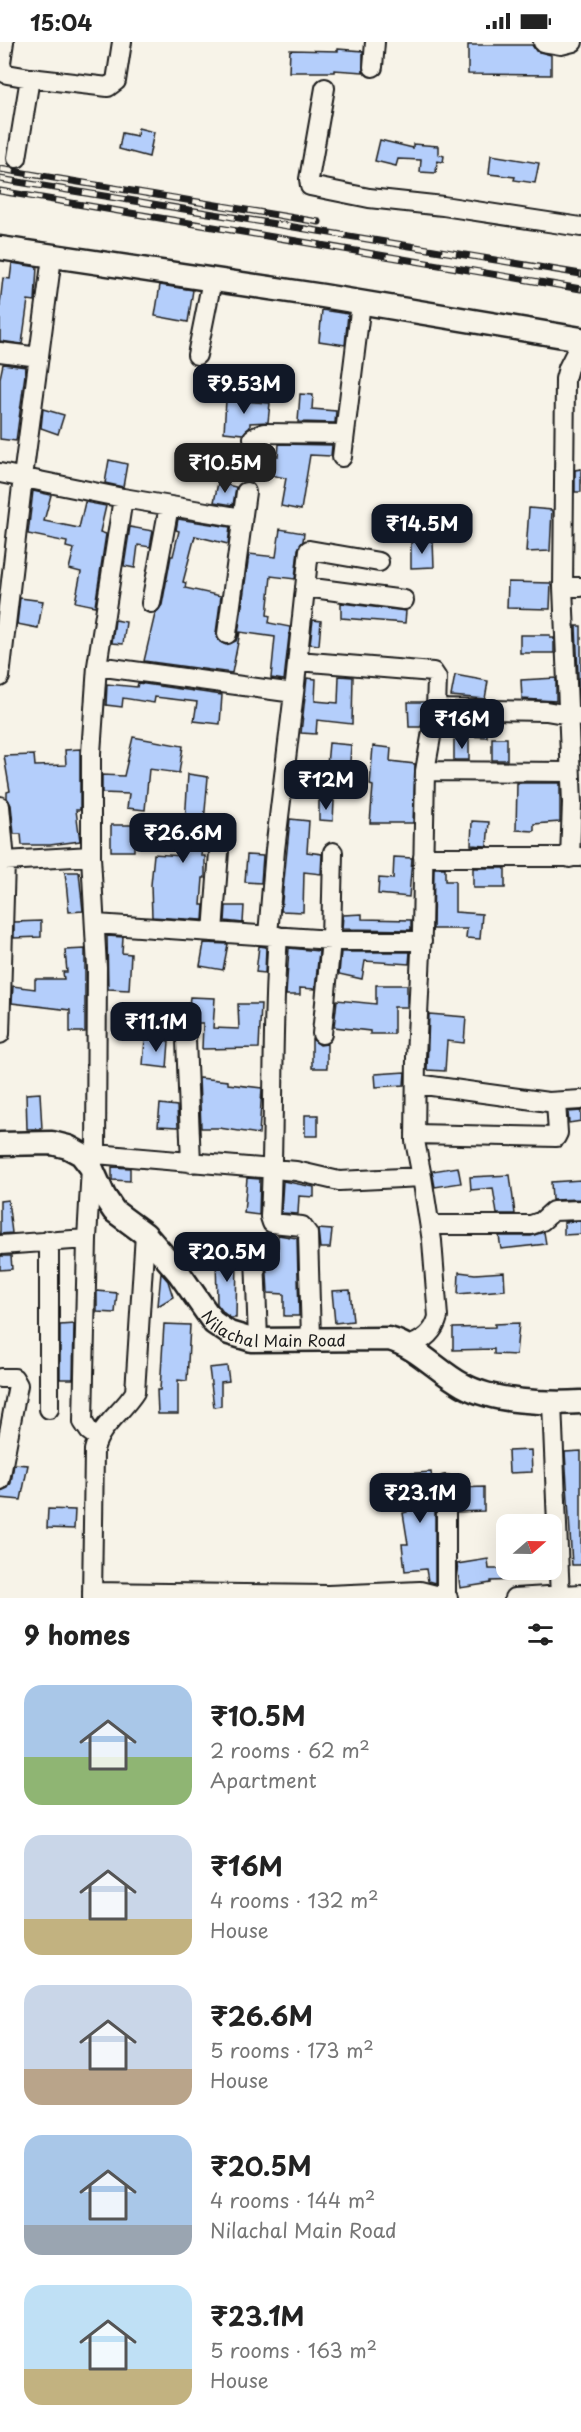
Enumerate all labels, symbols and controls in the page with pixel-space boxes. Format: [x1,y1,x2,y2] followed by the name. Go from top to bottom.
[30,5,92,38] text: 15:04
[195,364,293,415] pin: ₹9.53M
[207,368,281,398] text: ₹9.53M
[176,443,274,494] pin: ₹10.5M
[188,447,262,477] text: ₹10.5M
[373,504,471,555] pin: ₹14.5M
[386,508,458,538] text: ₹14.5M
[426,699,498,750] pin: ₹16M
[434,703,490,733] text: ₹16M
[290,760,362,811] pin: ₹12M
[298,764,354,794] text: ₹12M
[134,813,232,864] pin: ₹26.6M
[143,817,223,847] text: ₹26.6M
[107,1002,205,1053] pin: ₹11.1M
[124,1006,188,1036] text: ₹11.1M
[178,1232,276,1283] pin: ₹20.5M
[188,1236,266,1266] text: ₹20.5M
[196,1305,346,1352] street label: Nilachal Main Road
[371,1473,469,1524] pin: ₹23.1M
[384,1477,456,1507] text: ₹23.1M
[496,1514,562,1580] north arrow
[496,1514,562,1580] map controls
[24,1615,130,1654] text: 9 homes
[524,1618,557,1651] icon: filters
[210,1696,306,1735] text: ₹10.5M
[72,1709,144,1781] icon: home
[210,1735,370,1765] text: 2 rooms · 62 m²
[210,1765,317,1795] text: Apartment
[210,1846,283,1885] text: ₹16M
[72,1859,144,1931] icon: home
[210,1885,379,1915] text: 4 rooms · 132 m²
[210,1915,269,1945] text: House
[210,1996,313,2035] text: ₹26.6M
[72,2009,144,2081] icon: home
[210,2035,374,2065] text: 5 rooms · 173 m²
[210,2065,269,2095] text: House
[210,2146,312,2185] text: ₹20.5M
[72,2159,144,2231] icon: home
[210,2185,375,2215] text: 4 rooms · 144 m²
[210,2215,397,2245] text: Nilachal Main Road
[210,2296,305,2335] text: ₹23.1M
[72,2309,144,2381] icon: home
[210,2335,377,2365] text: 5 rooms · 163 m²
[210,2365,269,2395] text: House

